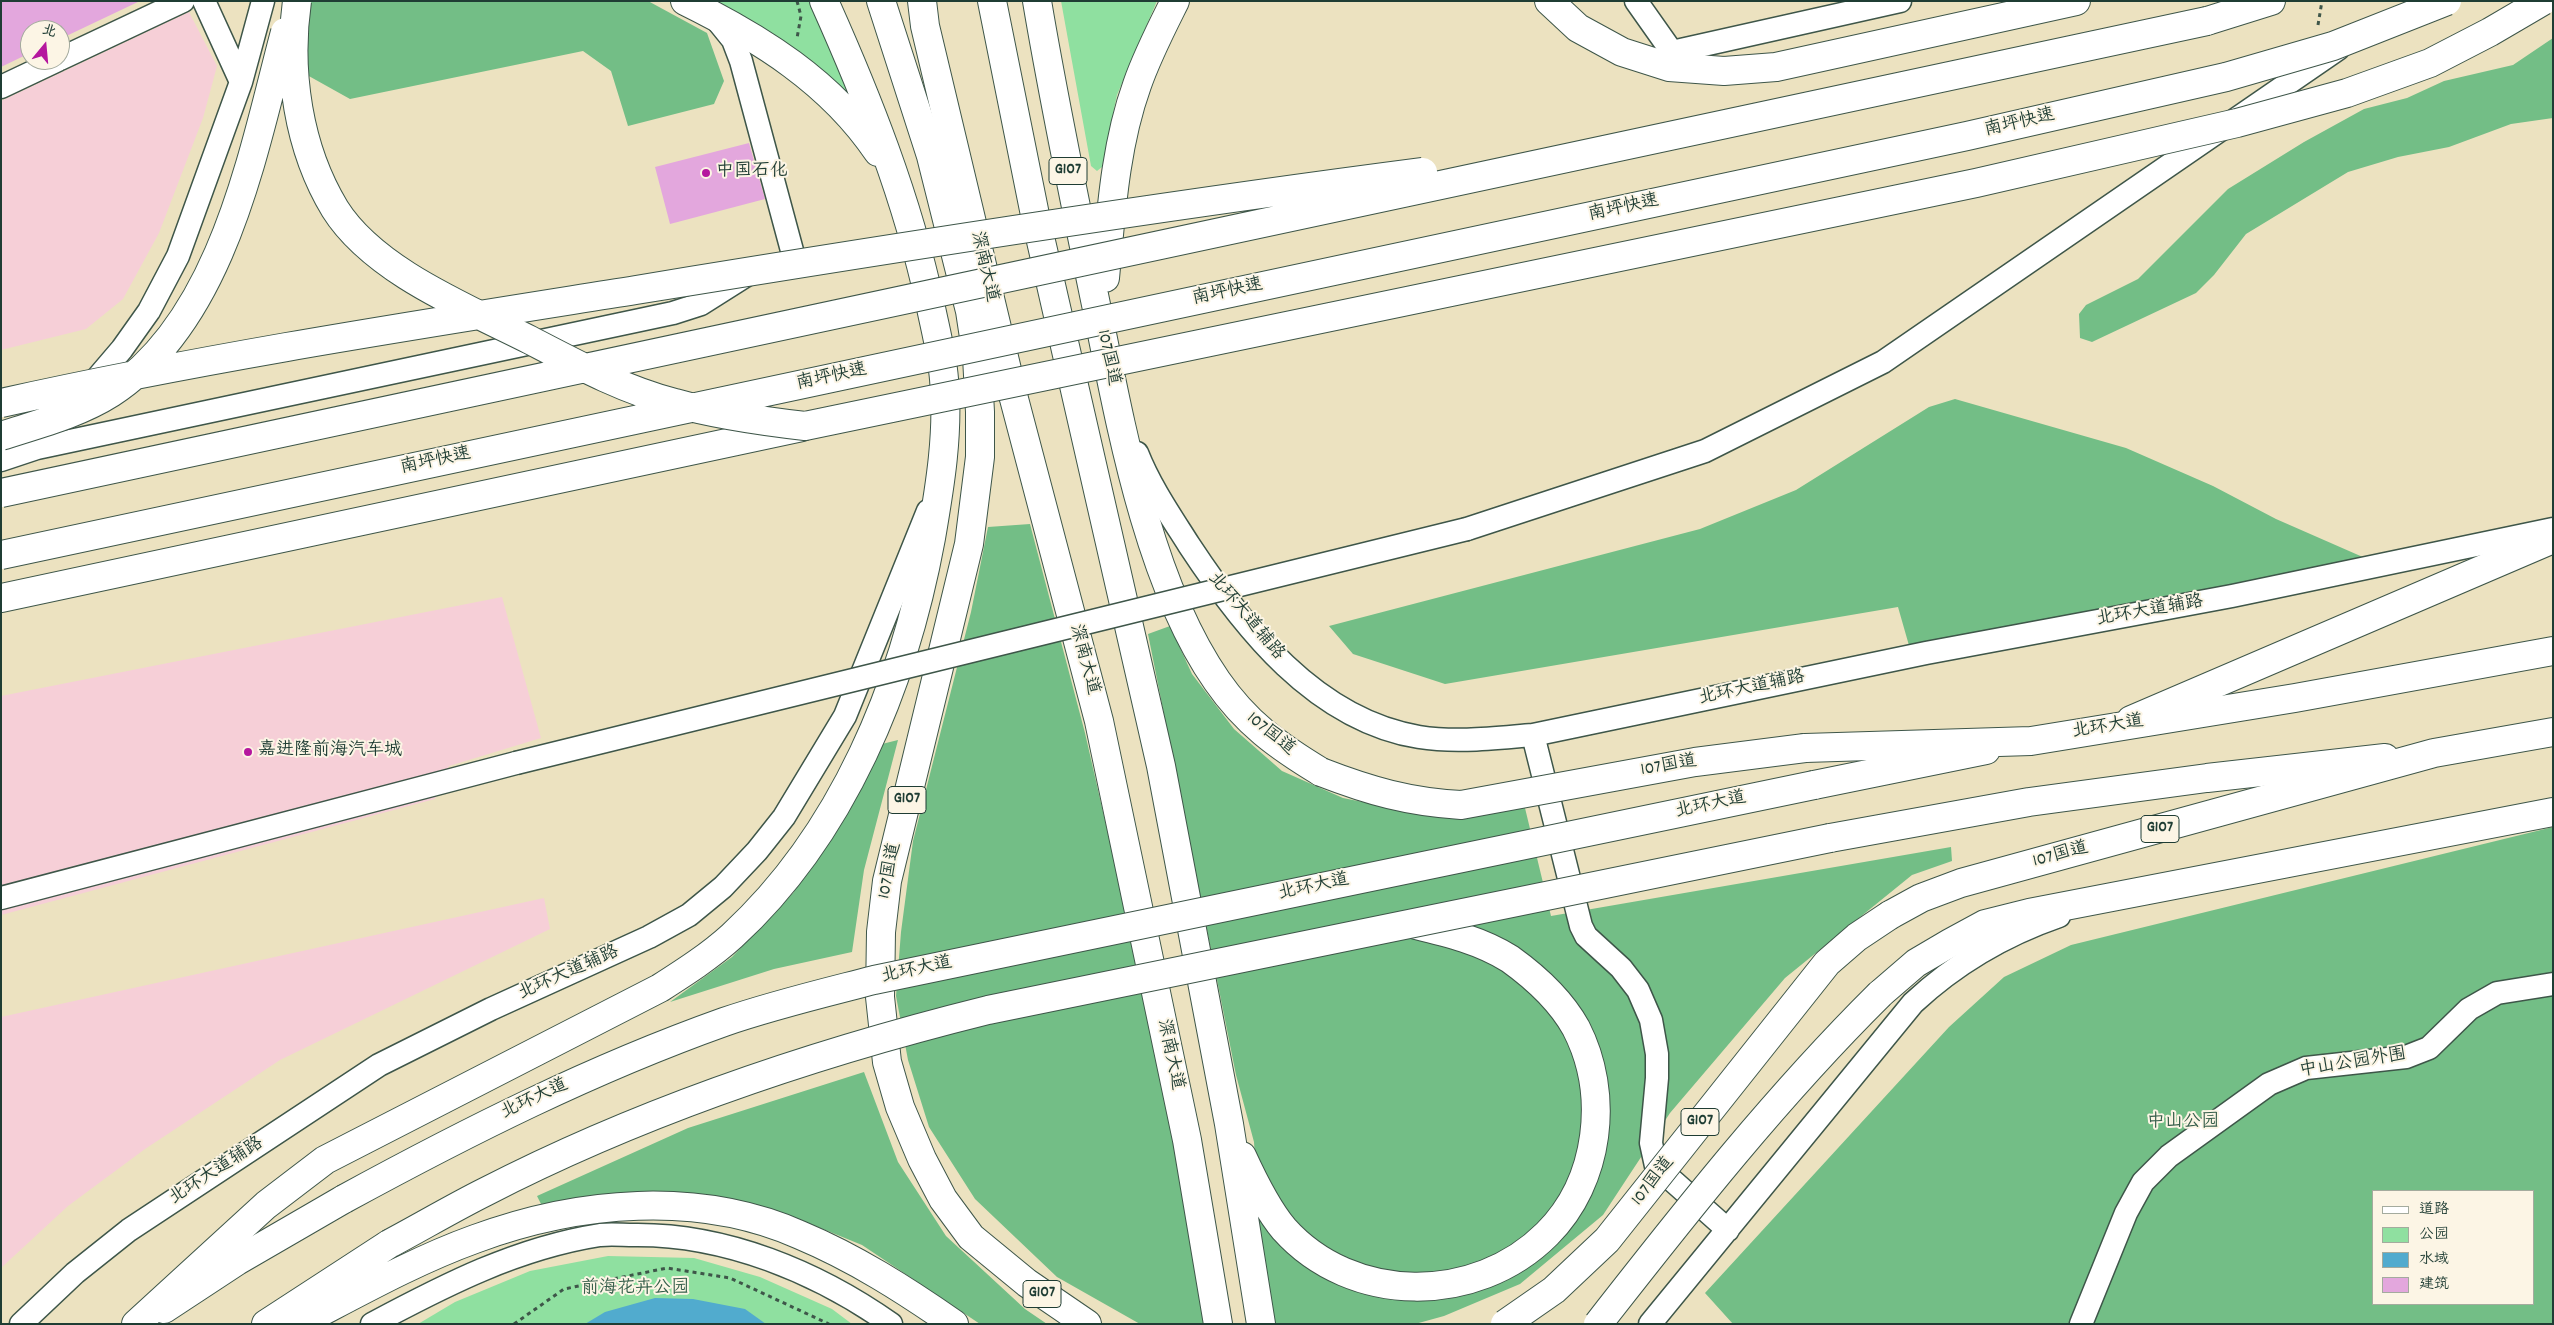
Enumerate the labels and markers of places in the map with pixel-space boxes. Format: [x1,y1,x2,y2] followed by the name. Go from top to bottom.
[716,162,788,184] place label: 中国石化
[700,167,712,179] marker: 中国石化
[258,741,402,763] place label: 嘉进隆前海汽车城
[242,746,254,758] marker: 嘉进隆前海汽车城

